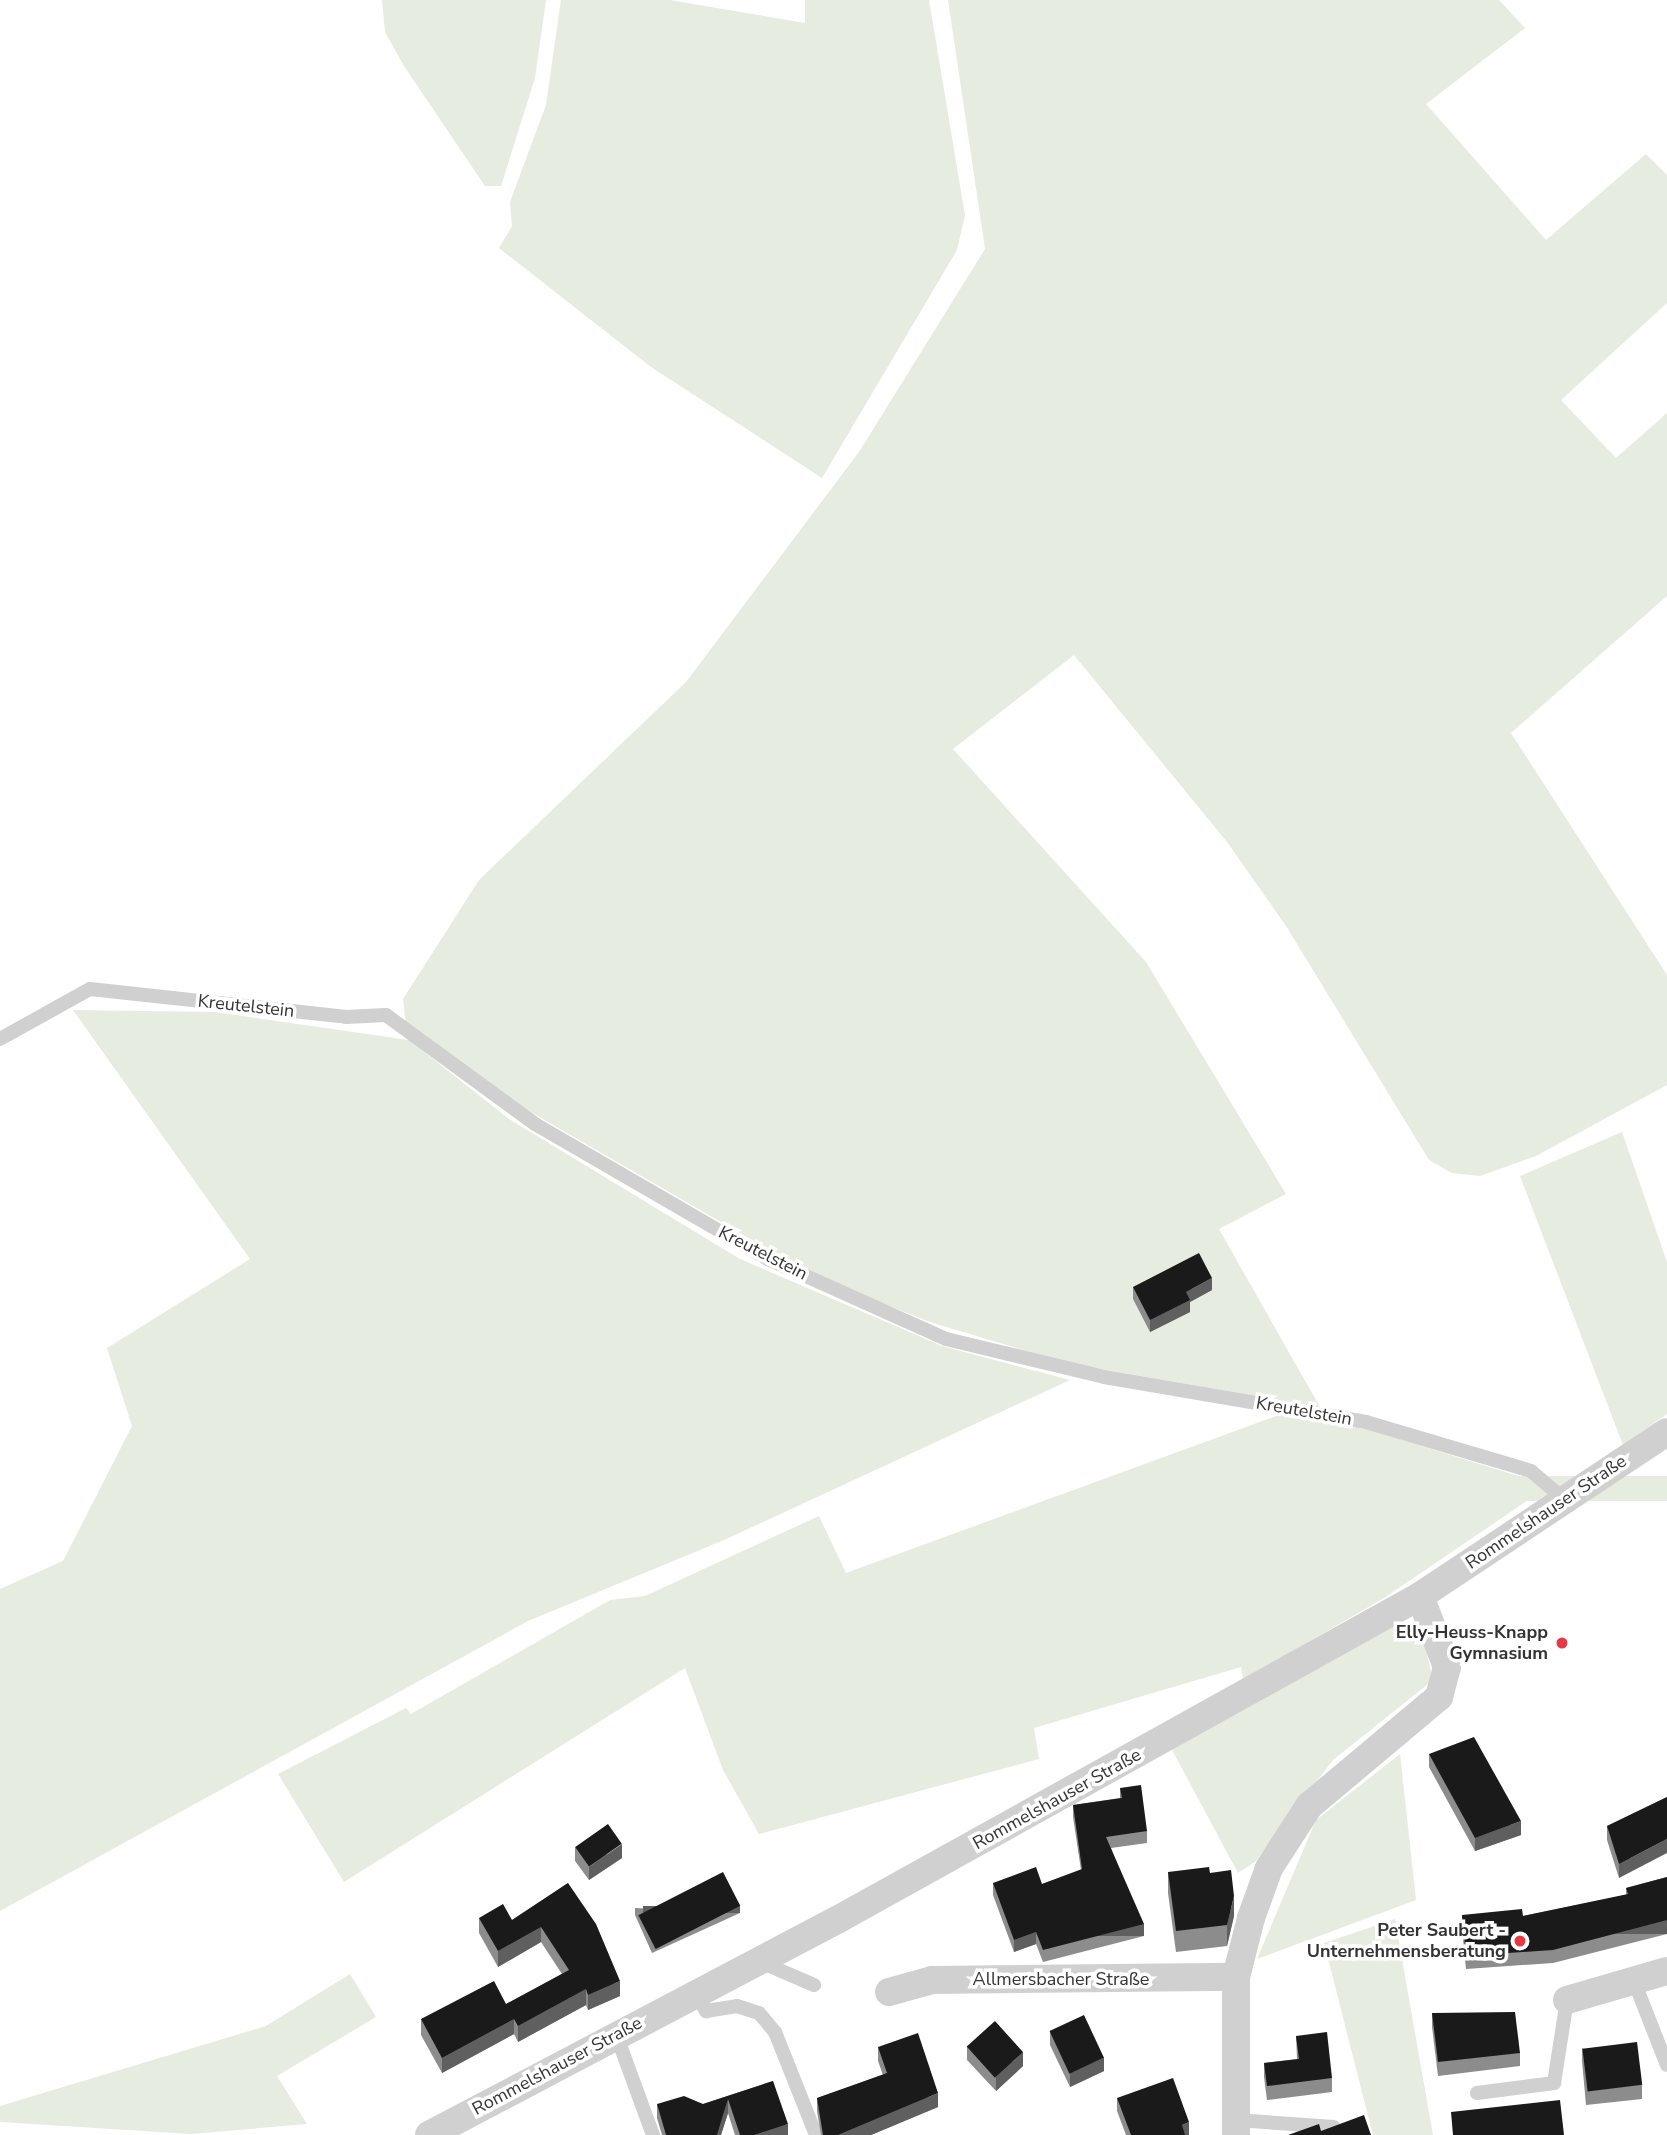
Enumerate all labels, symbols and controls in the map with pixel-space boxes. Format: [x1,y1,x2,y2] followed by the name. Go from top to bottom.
[197,990,295,1022] street label: Kreutelstein
[715,1221,811,1285] street label: Kreutelstein
[1254,1392,1354,1430] street label: Kreutelstein
[1462,1450,1630,1574] street label: Rommelshauser Straße
[1396,1622,1548,1664] place label: Elly-Heuss-Knapp Gymnasium
[1554,1635,1570,1651] marker: Elly-Heuss-Knapp Gymnasium
[969,1744,1145,1854] street label: Rommelshauser Straße
[1307,1920,1506,1962] place label: Peter Saubert - Unternehmensberatung
[1512,1933,1528,1949] marker: Peter Saubert - Unternehmensberatung
[973,1968,1149,1990] street label: Allmersbacher Straße
[468,2012,646,2120] street label: Rommelshauser Straße

